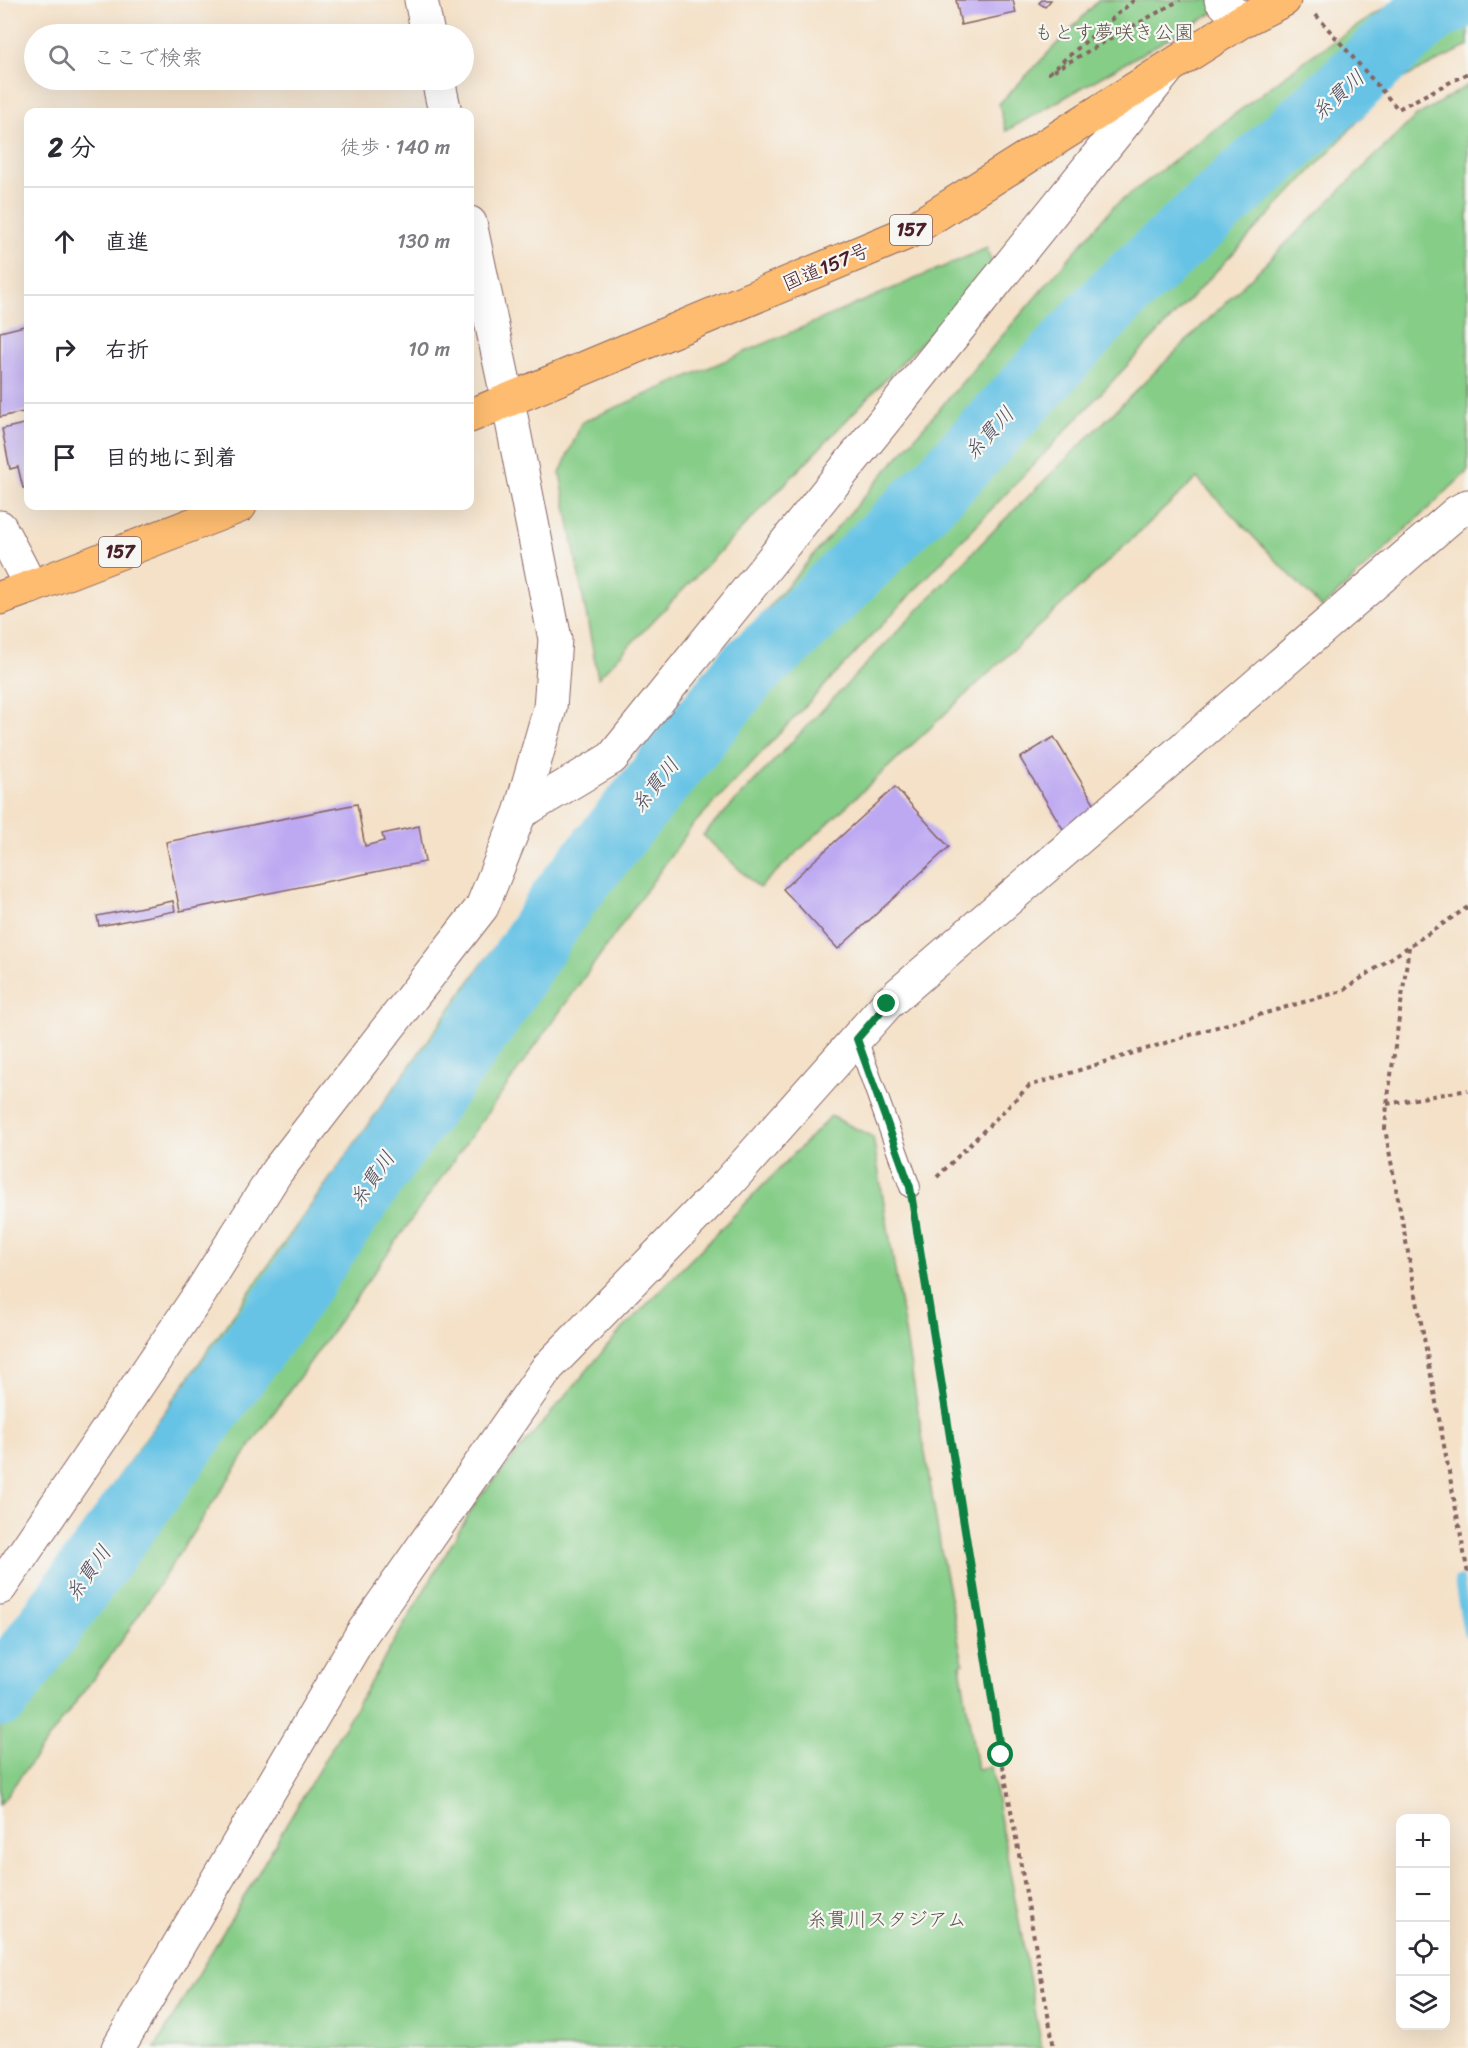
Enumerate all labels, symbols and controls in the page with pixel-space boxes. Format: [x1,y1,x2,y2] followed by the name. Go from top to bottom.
[1034,15,1194,50] park label: もとす夢咲き公園
[24,24,474,90] search box
[93,38,203,77] text: ここで検索
[45,41,78,74] icon: search
[1302,60,1374,130] water label: 糸貫川
[48,124,96,170] text: 2 分
[340,130,450,165] text: 徒歩 · 140 m
[890,215,932,245] road number: 157
[105,222,149,261] text: 直進
[397,224,450,259] text: 130 m
[48,225,81,258] icon: ahead
[777,233,875,301] street label: 国道157号
[105,330,149,369] text: 右折
[408,332,450,367] text: 10 m
[48,333,81,366] icon: right
[954,397,1024,469] water label: 糸貫川
[105,438,237,477] text: 目的地に到着
[48,441,81,474] icon: arrive
[99,537,141,567] road number: 157
[620,749,690,821] water label: 糸貫川
[873,990,899,1016] route end
[338,1142,406,1216] water label: 糸貫川
[54,1536,122,1610] water label: 糸貫川
[987,1741,1013,1767] route start
[1396,1814,1450,2030] map controls
[1396,1814,1450,1868] button: +
[1396,1868,1450,1922] button: −
[807,1902,967,1937] park label: 糸貫川スタジアム
[1396,1922,1450,1976] button: locate
[1396,1976,1450,2030] button: layers

